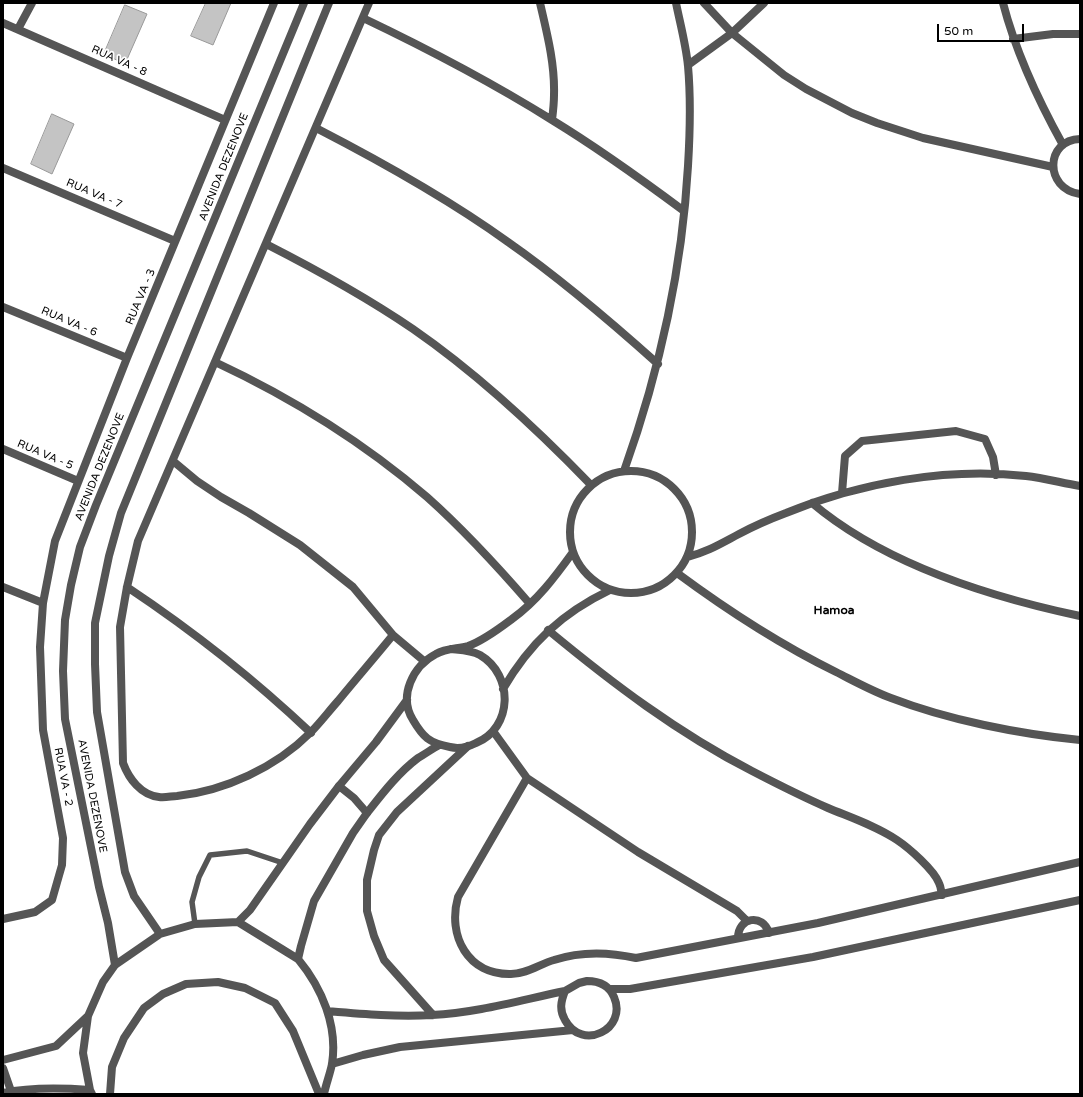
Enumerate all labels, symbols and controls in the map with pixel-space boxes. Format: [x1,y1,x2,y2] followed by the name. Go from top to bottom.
[939,16,1026,42] scale bar
[944,24,973,38] text: 50 m
[89,43,149,79] street label: RUA VA - 8
[196,111,252,223] street label: AVENIDA DEZENOVE
[64,176,124,212] street label: RUA VA - 7
[123,267,159,327] street label: RUA VA - 3
[39,304,99,340] street label: RUA VA - 6
[72,411,128,523] street label: AVENIDA DEZENOVE
[15,437,75,473] street label: RUA VA - 5
[814,604,854,618] district label: Hamoa
[75,738,109,854] street label: AVENIDA DEZENOVE
[51,747,75,807] street label: RUA VA - 2

